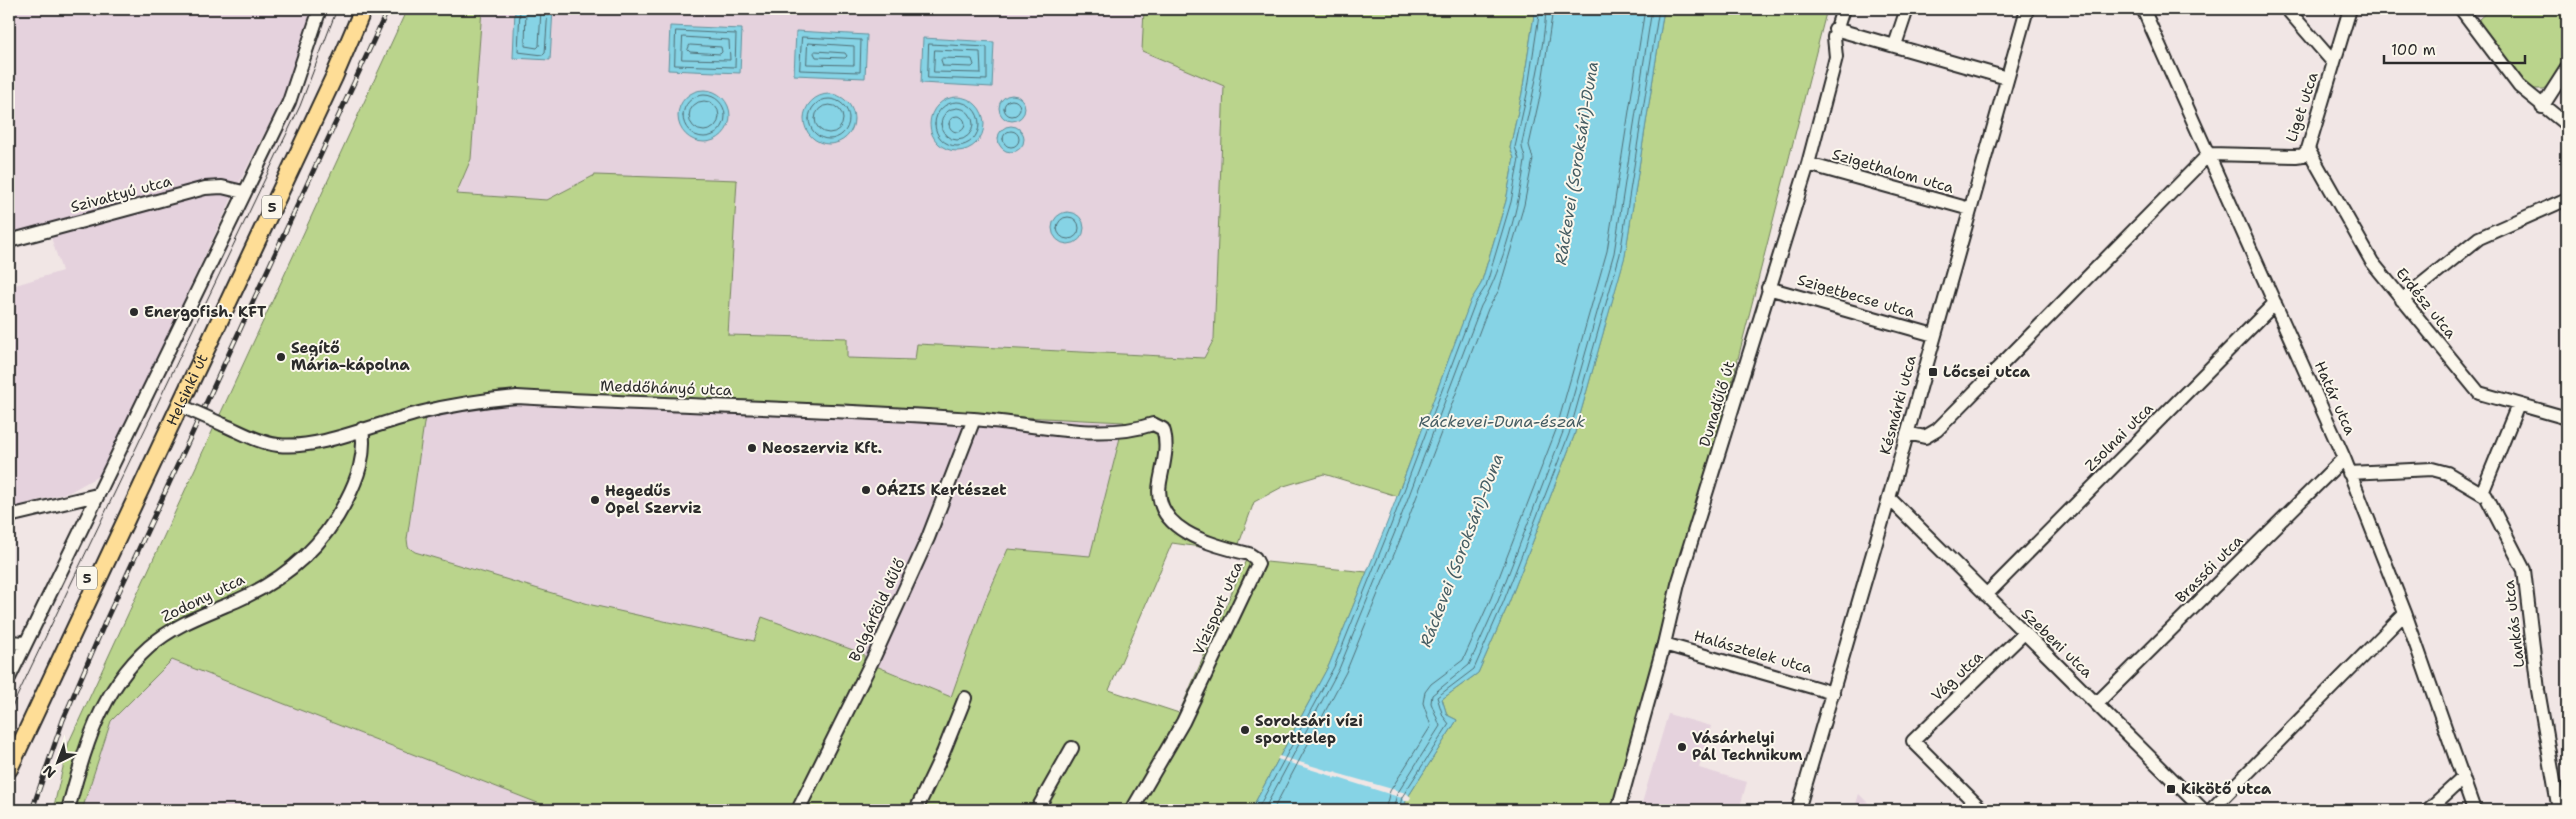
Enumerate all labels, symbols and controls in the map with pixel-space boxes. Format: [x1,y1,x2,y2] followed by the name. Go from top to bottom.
[2384,32,2525,64] scale bar
[2391,40,2436,60] text: 100 m
[1550,60,1603,266] water label: Ráckevei (Soroksári)-Duna
[2281,69,2323,144] street label: Liget utca
[1830,144,1957,198] street label: Szigethalom utca
[68,171,174,217] street label: Szivattyú utca
[262,196,282,218] road number: 5
[2391,263,2461,343] street label: Erdész utca
[1795,270,1918,322] street label: Szigetbecse utca
[144,302,267,322] place label: Energofish. KFT
[128,306,140,318] marker: Energofish. KFT
[291,338,411,375] place label: Segítő Mária-kápolna
[162,351,213,429] street label: Helsinki út
[275,351,287,363] marker: Segítő Mária-kápolna
[1875,352,1921,457] street label: Késmárki utca
[2310,358,2360,439] street label: Határ utca
[1694,359,1740,449] street label: Dunadűlő út
[1943,362,2031,382] place label: Lőcsei utca
[1927,366,1939,378] marker: Lőcsei utca
[600,376,733,400] street label: Meddőhányó utca
[2081,398,2158,475] street label: Zsolnai utca
[1419,411,1585,432] water label: Ráckevei-Duna-észak
[762,438,882,458] place label: Neoszerviz Kft.
[746,442,758,454] marker: Neoszerviz Kft.
[1415,450,1508,650] water label: Ráckevei (Soroksári)-Duna
[876,479,1007,500] place label: OÁZIS Kertészet
[605,481,702,518] place label: Hegedűs Opel Szerviz
[860,484,872,496] marker: OÁZIS Kertészet
[589,494,601,506] marker: Hegedűs Opel Szerviz
[2171,530,2248,607] street label: Brassói utca
[844,555,910,665] street label: Bolgárföld dűlő
[1188,557,1248,658] street label: Vízisport utca
[77,566,97,590] road number: 5
[158,569,248,627] street label: Zodony utca
[2499,579,2529,669] street label: Lankás utca
[2017,604,2097,683] street label: Szebeni utca
[1692,626,1815,679] street label: Halásztelek utca
[1927,646,1987,705] street label: Vág utca
[1255,711,1363,748] place label: Soroksári vízi sporttelep
[1239,724,1251,736] marker: Soroksári vízi sporttelep
[1692,728,1803,765] place label: Vásárhelyi Pál Technikum
[32,736,82,786] north arrow
[1676,741,1688,753] marker: Vásárhelyi Pál Technikum
[39,761,59,782] text: N
[2181,779,2272,799] place label: Kikötő utca
[2165,783,2177,795] marker: Kikötő utca

